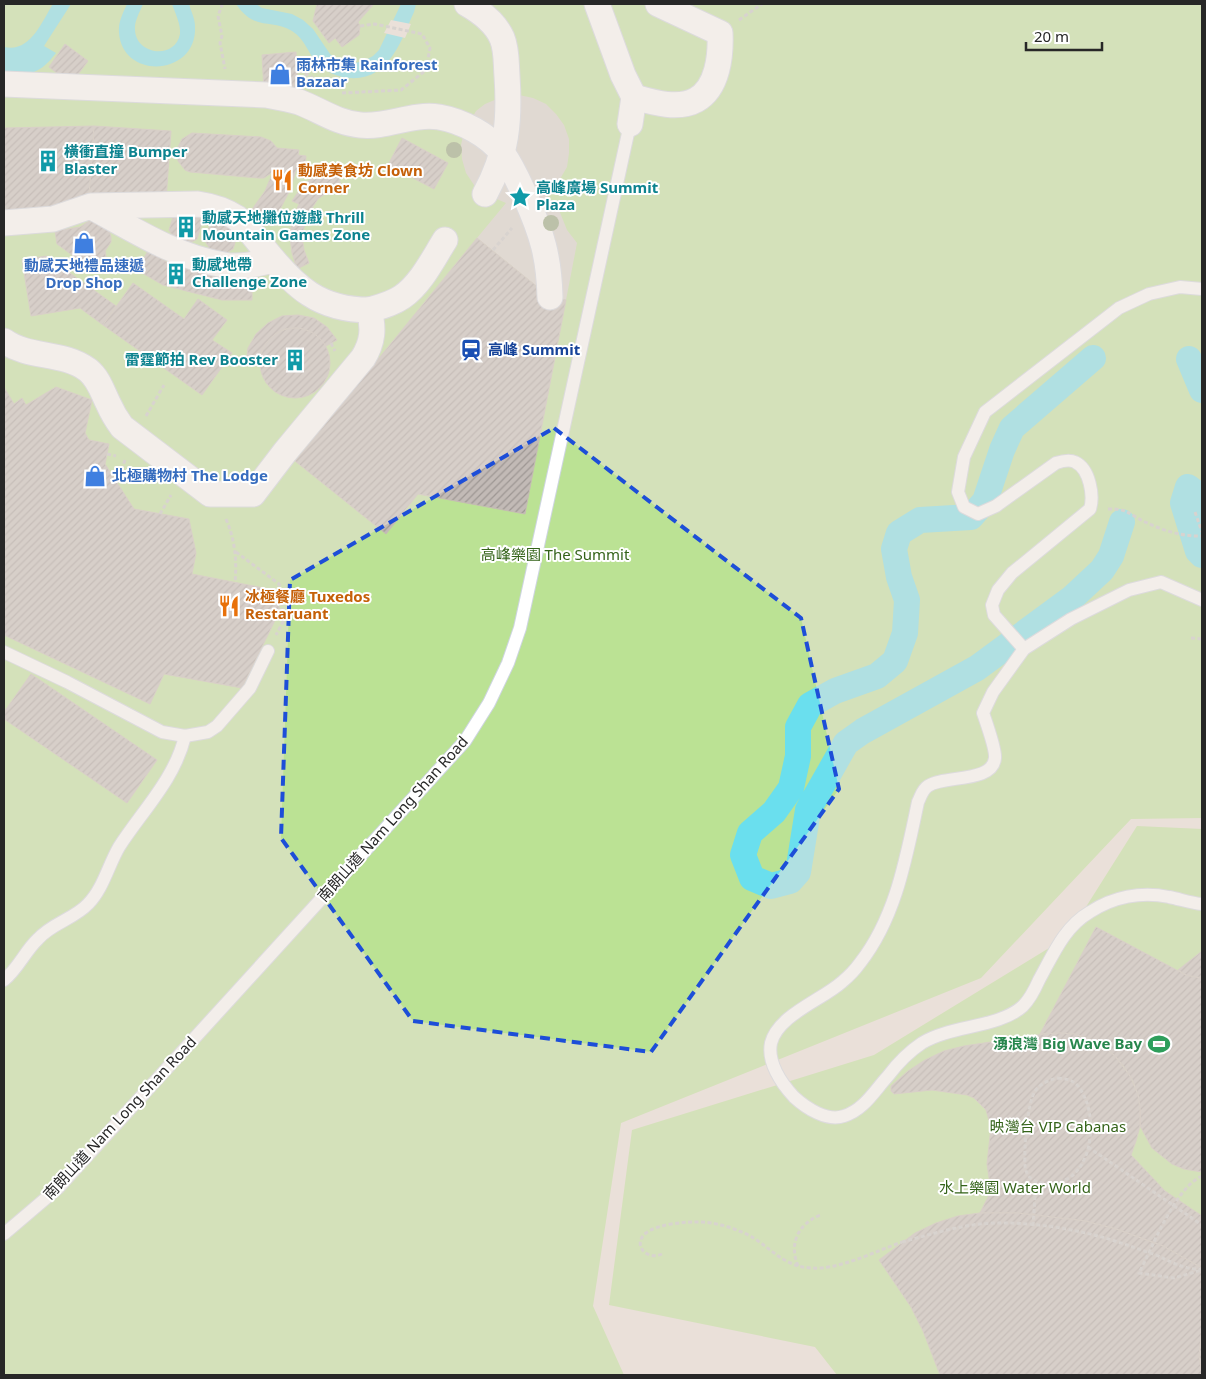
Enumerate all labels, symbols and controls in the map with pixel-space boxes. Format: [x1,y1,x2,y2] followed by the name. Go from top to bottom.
[1026,20,1102,52] scale bar
[1034,26,1069,46] text: 20 m
[296,54,438,91] place label: 雨林市集 Rainforest Bazaar
[267,61,293,87] shop icon: 雨林市集 Rainforest Bazaar
[64,141,188,178] place label: 橫衝直撞 Bumper Blaster
[35,148,61,174] building icon: 橫衝直撞 Bumper Blaster
[298,160,423,197] place label: 動感美食坊 Clown Corner
[269,167,295,193] restaurant icon: 動感美食坊 Clown Corner
[536,177,659,214] place label: 高峰廣場 Summit Plaza
[507,184,533,210] place icon: 高峰廣場 Summit Plaza
[202,207,370,244] place label: 動感天地攤位遊戲 Thrill Mountain Games Zone
[173,214,199,240] building icon: 動感天地攤位遊戲 Thrill Mountain Games Zone
[71,230,97,256] shop icon: 動感天地禮品速遞 Drop Shop
[192,254,307,291] place label: 動感地帶 Challenge Zone
[24,255,144,292] place label: 動感天地禮品速遞 Drop Shop
[163,261,189,287] building icon: 動感地帶 Challenge Zone
[458,337,484,363] station icon: 高峰 Summit
[488,339,581,359] place label: 高峰 Summit
[282,347,308,373] building icon: 雷霆節拍 Rev Booster
[125,349,278,369] place label: 雷霆節拍 Rev Booster
[82,463,108,489] shop icon: 北極購物村 The Lodge
[112,465,268,485] place label: 北極購物村 The Lodge
[481,544,630,564] park label: 高峰樂園 The Summit
[245,586,370,623] place label: 冰極餐廳 Tuxedos Restaruant
[216,593,242,619] restaurant icon: 冰極餐廳 Tuxedos Restaruant
[313,731,472,905] street label: 南朗山道 Nam Long Shan Road
[38,1031,200,1203] street label: 南朗山道 Nam Long Shan Road
[1146,1031,1172,1057] sports icon: 湧浪灣 Big Wave Bay
[993,1033,1142,1053] place label: 湧浪灣 Big Wave Bay
[990,1116,1126,1136] park label: 映灣台 VIP Cabanas
[939,1177,1091,1197] park label: 水上樂園 Water World

